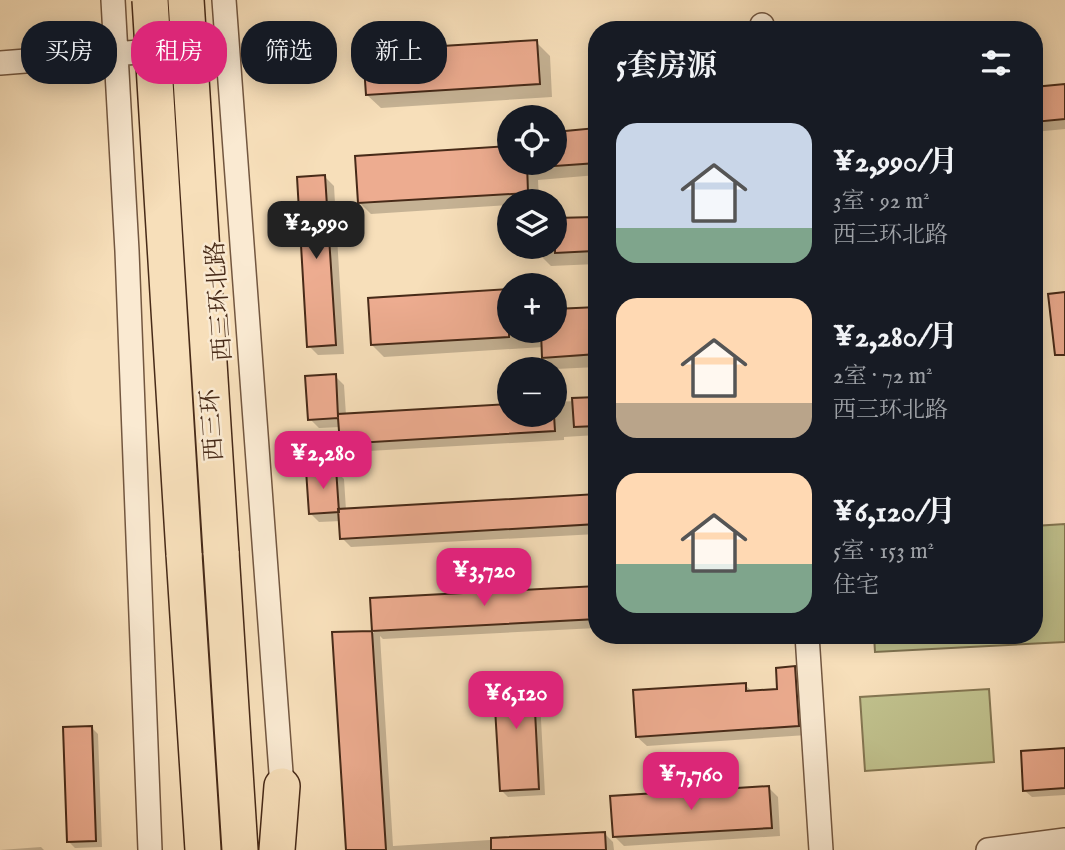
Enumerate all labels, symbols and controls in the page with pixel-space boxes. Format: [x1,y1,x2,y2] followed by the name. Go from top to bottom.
[21,21,117,84] chip: 买房
[131,21,227,84] chip: 租房
[241,21,337,84] chip: 筛选
[351,21,447,84] chip: 新上
[977,44,1015,82] icon: filters
[616,48,717,86] text: 5套房源
[497,105,567,427] map controls
[497,105,567,175] button: locate
[833,144,958,182] text: ¥2,990/月
[672,151,756,235] icon: home
[833,187,930,216] text: 3室 · 92 m²
[497,189,567,259] button: layers
[259,202,373,261] pin: ¥2,990
[283,209,349,238] text: ¥2,990
[833,221,948,250] text: 西三环北路
[200,240,240,362] street label: 西三环北路
[497,273,567,343] button: +
[833,319,958,357] text: ¥2,280/月
[672,326,756,410] icon: home
[497,357,567,427] button: −
[833,362,933,391] text: 2室 · 72 m²
[195,388,231,462] street label: 西三环
[833,396,948,425] text: 西三环北路
[266,432,380,491] pin: ¥2,280
[291,439,355,468] text: ¥2,280
[833,494,956,532] text: ¥6,120/月
[672,501,756,585] icon: home
[833,537,934,566] text: 5室 · 153 m²
[427,548,541,608] pin: ¥3,720
[452,556,516,585] text: ¥3,720
[833,571,879,600] text: 住宅
[459,672,573,731] pin: ¥6,120
[484,679,548,708] text: ¥6,120
[634,752,748,812] pin: ¥7,760
[659,760,723,789] text: ¥7,760

